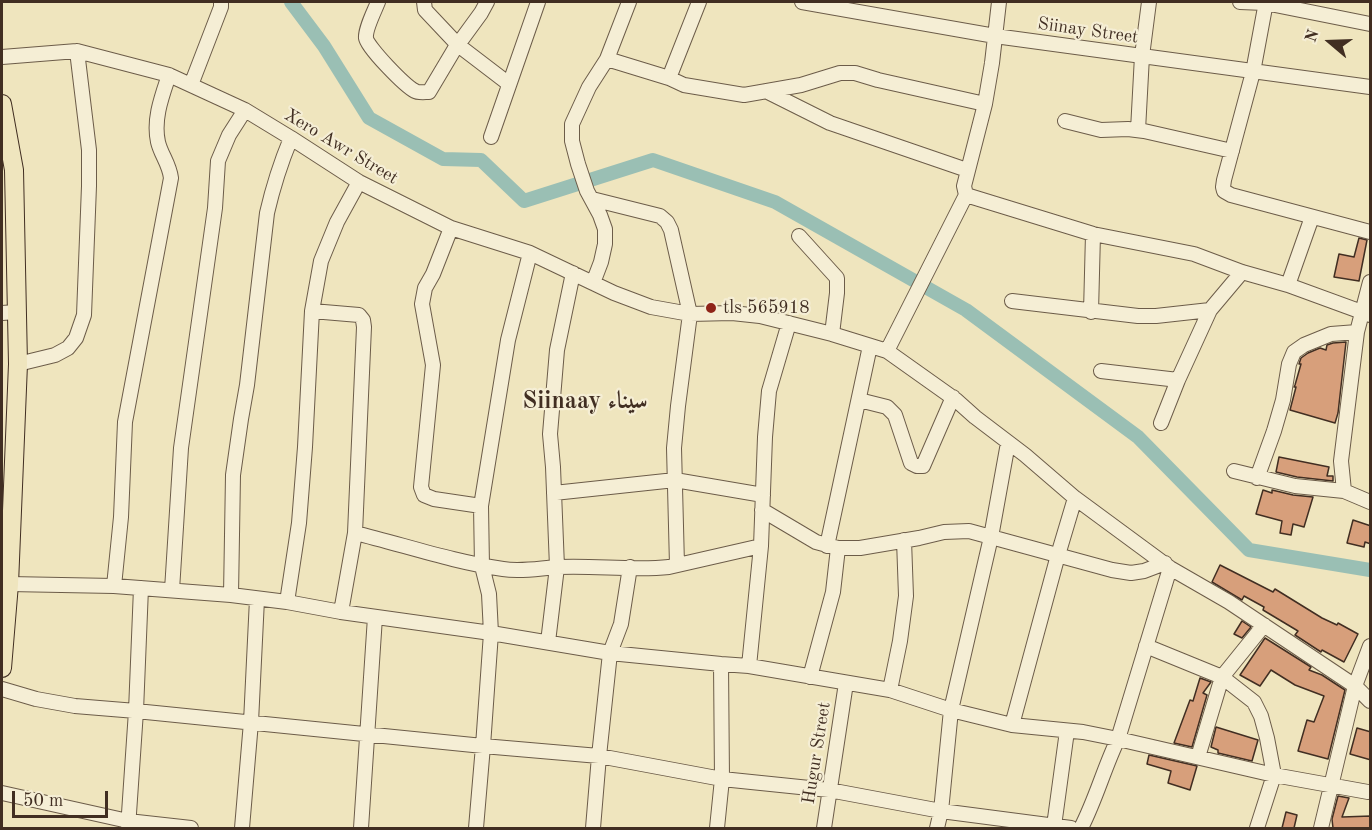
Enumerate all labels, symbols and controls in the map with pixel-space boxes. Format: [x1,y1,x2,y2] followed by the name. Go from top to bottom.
[1300,12,1360,72] north arrow
[1036,13,1140,49] street label: Siinay Street
[1303,28,1323,45] text: N
[280,104,402,190] street label: Xero Awr Street
[723,297,810,319] place label: tls 565918
[704,301,718,315] marker: tls 565918
[522,388,648,416] district label: Siinaay سيناء
[798,700,836,806] street label: Hugur Street
[15,779,111,817] scale bar
[23,792,63,810] text: 50 m

